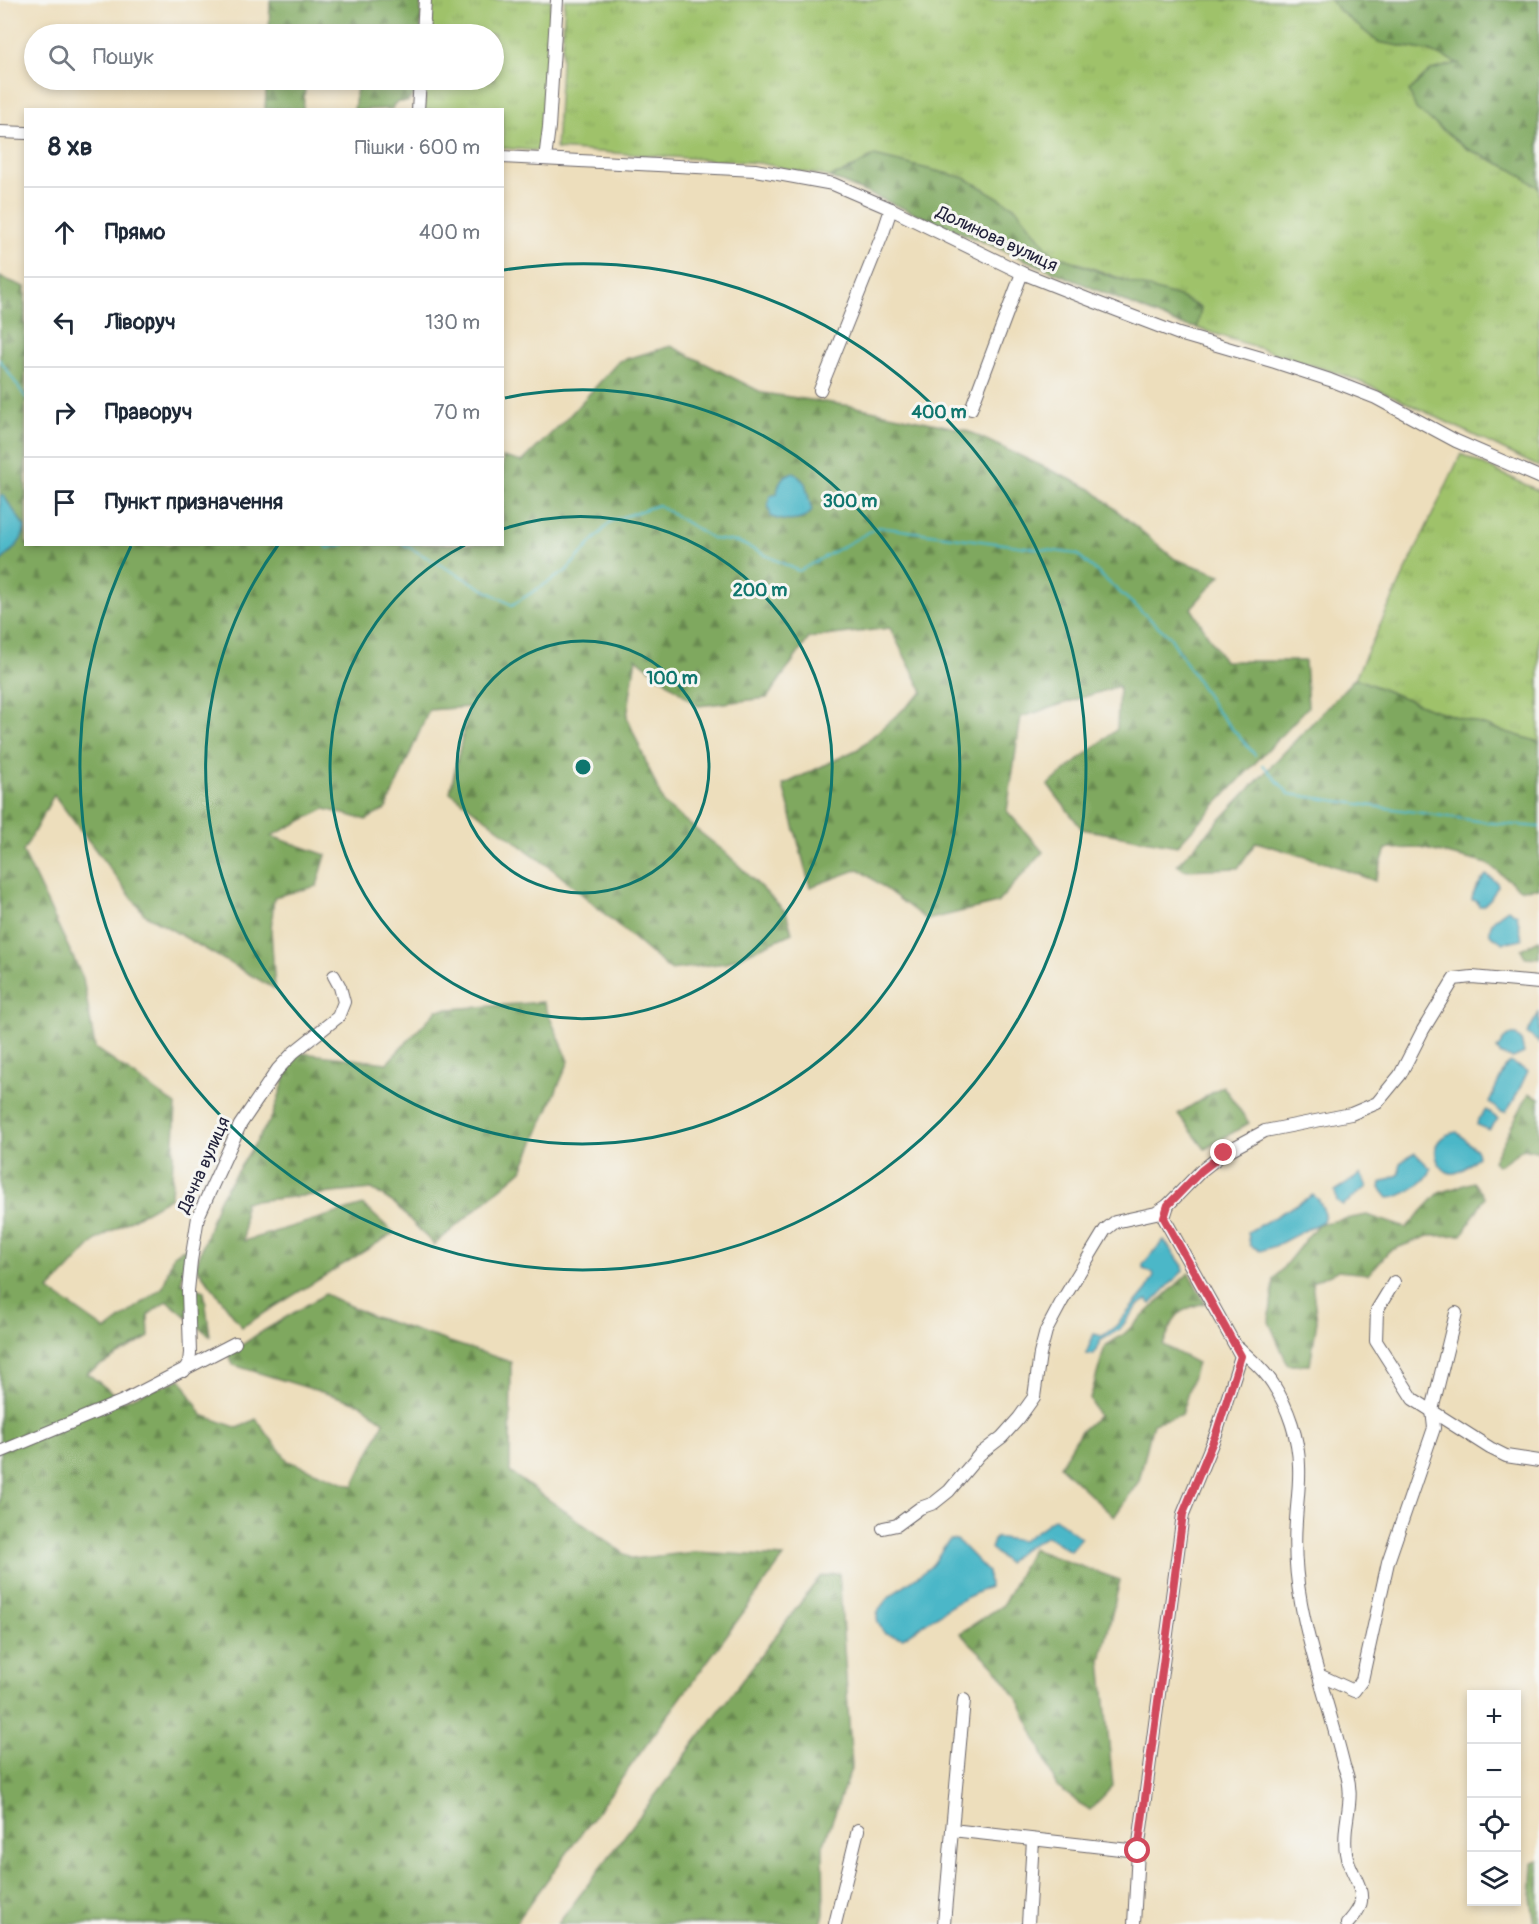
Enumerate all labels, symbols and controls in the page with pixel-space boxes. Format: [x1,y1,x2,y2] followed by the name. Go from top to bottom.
[24,24,504,90] search box
[45,41,78,74] icon: search
[93,43,154,71] text: Пошук
[48,131,93,163] text: 8 хв
[355,135,480,160] text: Пішки · 600 m
[932,200,1061,277] street label: Долинова вулиця
[48,216,81,249] icon: ahead
[105,218,165,246] text: Прямо
[419,220,480,245] text: 400 m
[48,306,81,339] icon: left
[105,308,176,336] text: Ліворуч
[425,310,480,335] text: 130 m
[48,396,81,429] icon: right
[105,398,192,426] text: Праворуч
[434,400,480,425] text: 70 m
[912,401,966,424] text: 400 m
[48,486,81,519] icon: arrive
[105,488,283,516] text: Пункт призначення
[823,490,877,513] text: 300 m
[733,579,787,602] text: 200 m
[646,667,698,690] text: 100 m
[573,757,593,777] centre of rings
[172,1113,236,1218] street label: Дачна вулиця
[1210,1139,1236,1165] route end
[1467,1690,1521,1906] map controls
[1467,1690,1521,1744] button: +
[1467,1744,1521,1798] button: −
[1467,1798,1521,1852] button: locate
[1124,1837,1150,1863] route start
[1467,1852,1521,1906] button: layers

